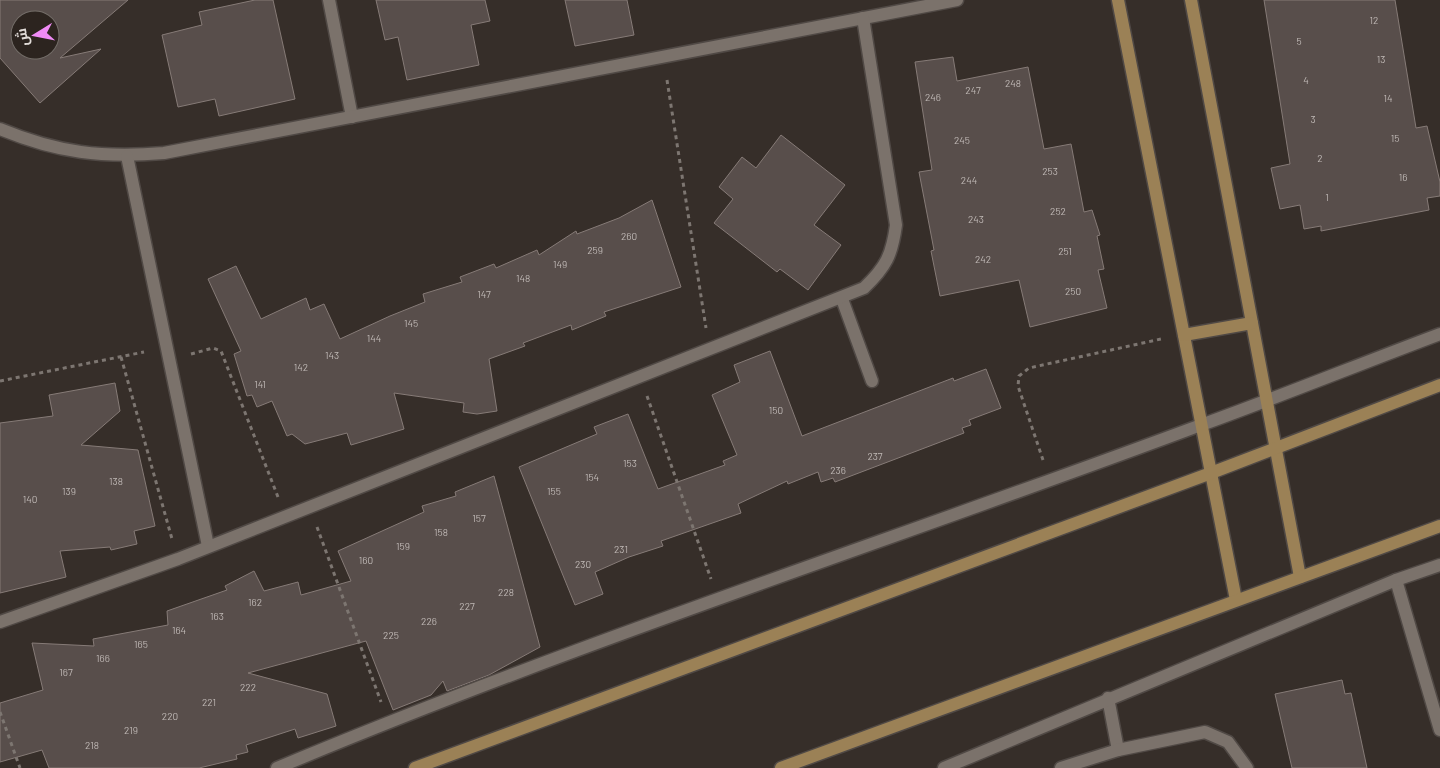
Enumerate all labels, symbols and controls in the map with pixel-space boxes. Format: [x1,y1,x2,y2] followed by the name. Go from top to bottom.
[10,10,60,60] north arrow
[1370,14,1378,26] house number: 12
[12,27,33,48] text: ش
[1296,35,1302,47] house number: 5
[1377,53,1385,65] house number: 13
[1303,74,1309,86] house number: 4
[1005,77,1021,89] house number: 248
[965,84,981,96] house number: 247
[925,91,941,103] house number: 246
[1383,92,1393,104] house number: 14
[1310,113,1316,125] house number: 3
[1391,132,1399,144] house number: 15
[954,134,970,146] house number: 245
[1317,152,1323,164] house number: 2
[1042,165,1058,177] house number: 253
[1399,171,1407,183] house number: 16
[961,174,977,186] house number: 244
[1325,191,1329,203] house number: 1
[1050,205,1066,217] house number: 252
[968,213,984,225] house number: 243
[621,230,637,242] house number: 260
[587,244,603,256] house number: 259
[1058,245,1072,257] house number: 251
[975,253,991,265] house number: 242
[553,258,567,270] house number: 149
[516,272,530,284] house number: 148
[1065,285,1081,297] house number: 250
[477,288,491,300] house number: 147
[404,317,418,329] house number: 145
[367,332,381,344] house number: 144
[325,349,339,361] house number: 143
[294,361,308,373] house number: 142
[254,378,266,390] house number: 141
[769,404,783,416] house number: 150
[867,450,883,462] house number: 237
[623,457,637,469] house number: 153
[830,464,846,476] house number: 236
[585,471,599,483] house number: 154
[109,475,123,487] house number: 138
[62,485,76,497] house number: 139
[547,485,561,497] house number: 155
[23,493,37,505] house number: 140
[472,512,486,524] house number: 157
[434,526,448,538] house number: 158
[396,540,410,552] house number: 159
[614,543,628,555] house number: 231
[359,554,373,566] house number: 160
[575,558,591,570] house number: 230
[498,586,514,598] house number: 228
[248,596,262,608] house number: 162
[459,600,475,612] house number: 227
[210,610,224,622] house number: 163
[421,615,437,627] house number: 226
[172,624,186,636] house number: 164
[383,629,399,641] house number: 225
[134,638,148,650] house number: 165
[96,652,110,664] house number: 166
[59,666,73,678] house number: 167
[240,681,256,693] house number: 222
[202,696,216,708] house number: 221
[162,710,178,722] house number: 220
[124,724,138,736] house number: 219
[85,739,99,751] house number: 218

